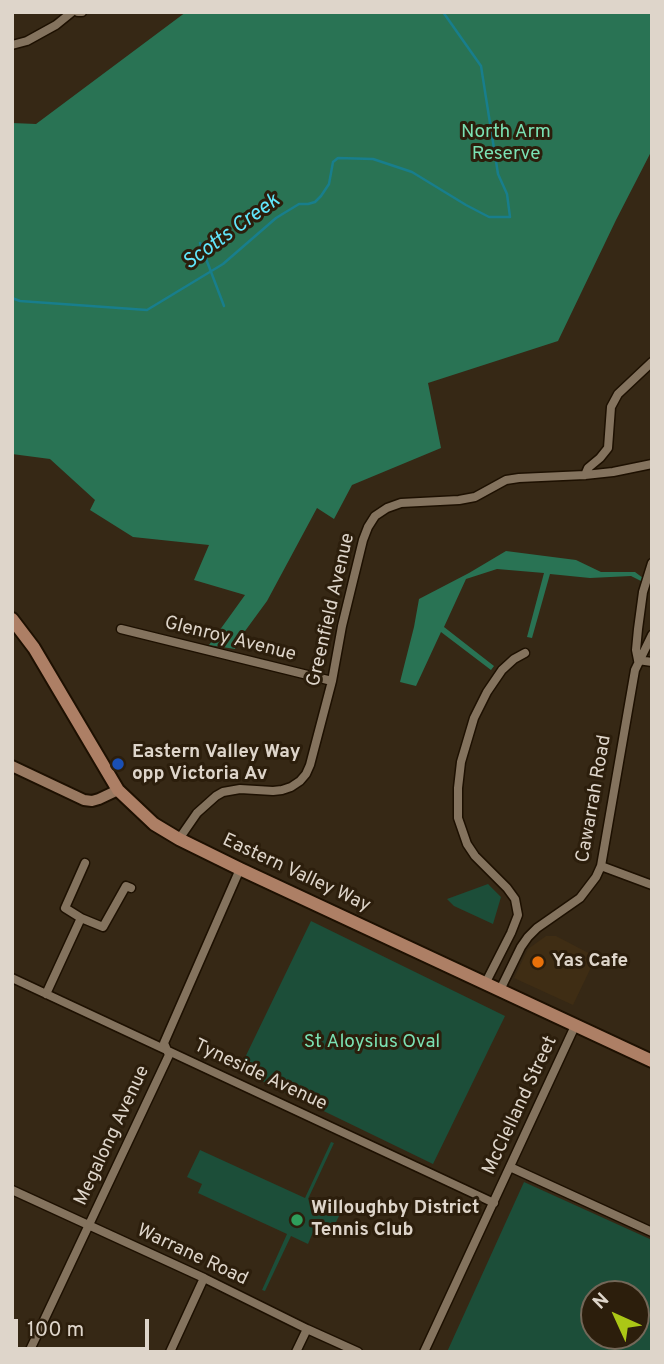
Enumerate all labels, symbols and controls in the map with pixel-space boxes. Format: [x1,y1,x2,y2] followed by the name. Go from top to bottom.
[461,122,551,166] park label: North Arm Reserve
[179,189,285,277] water label: Scotts Creek
[303,531,361,689] street label: Greenfield Avenue
[162,613,298,667] street label: Glenroy Avenue
[573,733,617,865] street label: Cawarrah Road
[132,742,301,786] place label: Eastern Valley Way opp Victoria Av
[110,756,126,772] marker: Eastern Valley Way opp Victoria Av
[218,830,374,918] street label: Eastern Valley Way
[552,951,628,973] place label: Yas Cafe
[530,954,546,970] marker: Yas Cafe
[304,1032,440,1054] park label: St Aloysius Oval
[479,1033,563,1179] street label: McClelland Street
[190,1035,330,1117] street label: Tyneside Avenue
[71,1062,155,1210] street label: Megalong Avenue
[311,1198,479,1242] place label: Willoughby District Tennis Club
[289,1212,305,1228] marker: Willoughby District Tennis Club
[133,1220,251,1292] street label: Warrane Road
[580,1280,650,1350] north arrow
[588,1288,615,1315] text: N
[18,1304,152,1348] scale bar
[27,1317,84,1344] text: 100 m

